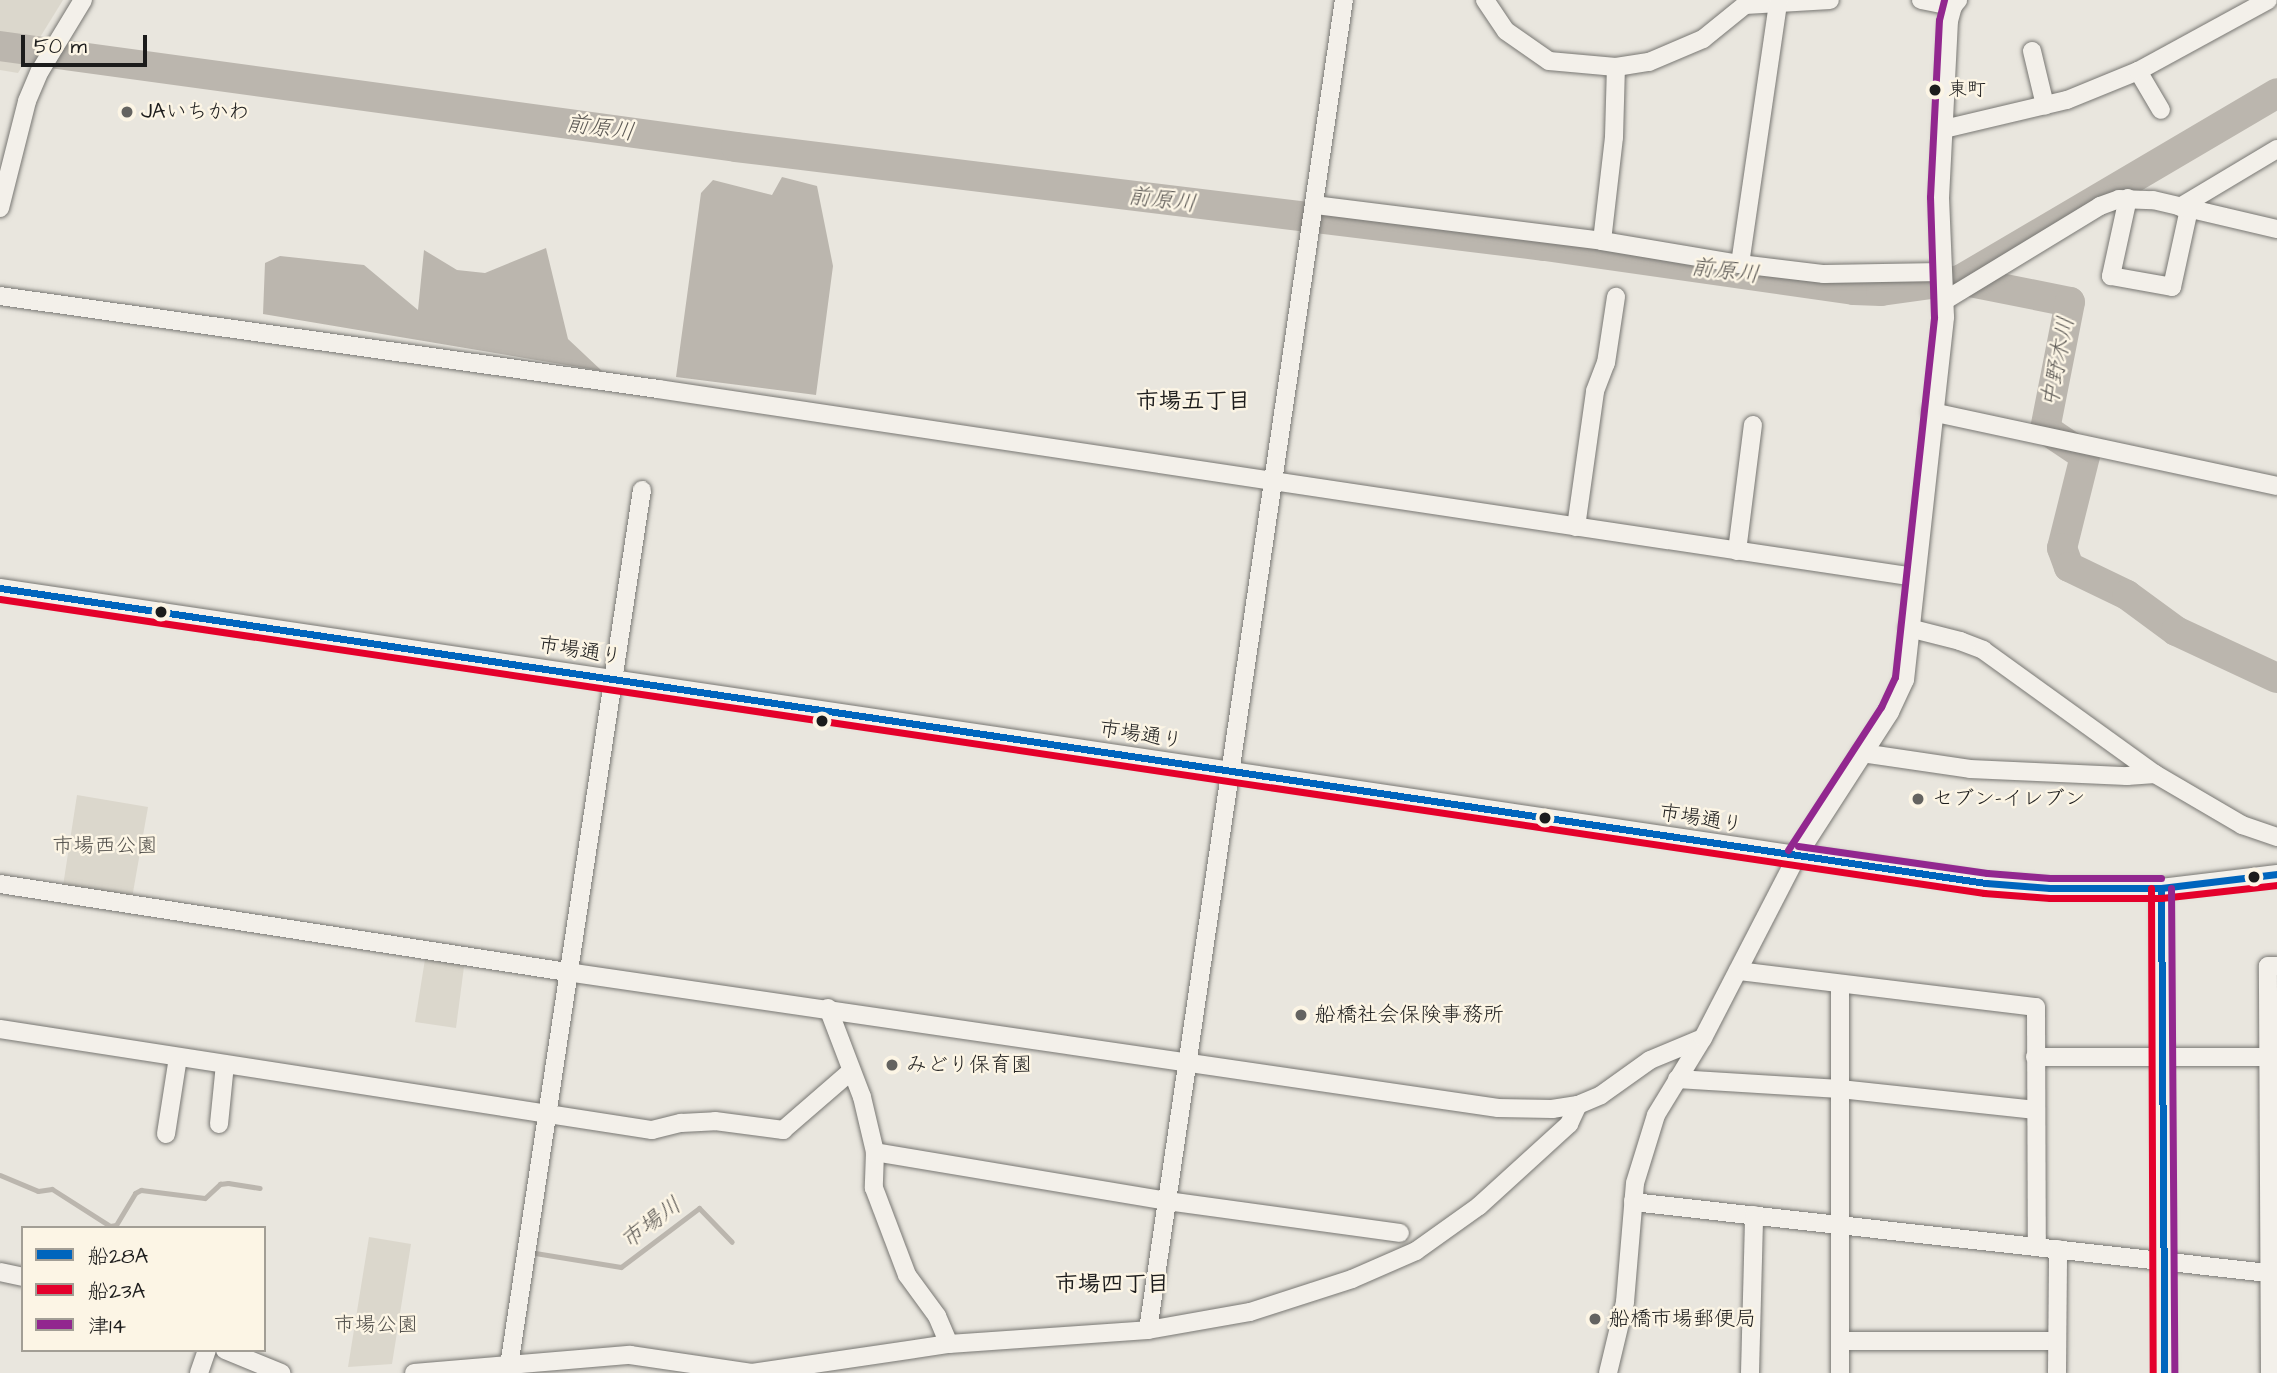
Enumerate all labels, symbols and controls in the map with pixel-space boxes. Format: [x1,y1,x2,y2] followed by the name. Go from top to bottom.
[24,21,150,65] scale bar
[34,32,87,61] text: 50 m
[1948,79,1986,101] place label: 東町
[1928,83,1942,97] marker: 東町
[141,99,250,125] place label: JAいちかわ
[119,104,135,120] marker: JAいちかわ
[564,110,636,146] water label: 前原川
[1126,182,1198,218] water label: 前原川
[1689,253,1761,289] water label: 前原川
[2036,314,2080,410] water label: 中野木川
[1136,387,1250,415] district label: 市場五丁目
[154,605,168,619] unlabelled marker
[537,632,623,670] street label: 市場通り
[815,714,829,728] unlabelled marker
[1098,716,1184,754] street label: 市場通り
[1932,786,2086,812] place label: セブン-イレブン
[1910,791,1926,807] marker: セブン-イレブン
[1658,800,1744,838] street label: 市場通り
[1538,811,1552,825] unlabelled marker
[53,833,157,859] park label: 市場西公園
[2247,870,2261,884] unlabelled marker
[1315,1002,1504,1028] place label: 船橋社会保険事務所
[1293,1007,1309,1023] marker: 船橋社会保険事務所
[906,1052,1032,1078] place label: みどり保育園
[884,1057,900,1073] marker: みどり保育園
[615,1191,687,1255] water label: 市場川
[21,1226,266,1352] legend
[88,1242,148,1271] text: 船28A
[1055,1270,1169,1298] district label: 市場四丁目
[88,1277,145,1306] text: 船23A
[1609,1306,1756,1332] place label: 船橋市場郵便局
[1587,1311,1603,1327] marker: 船橋市場郵便局
[88,1312,126,1341] text: 津14
[334,1312,418,1338] park label: 市場公園

